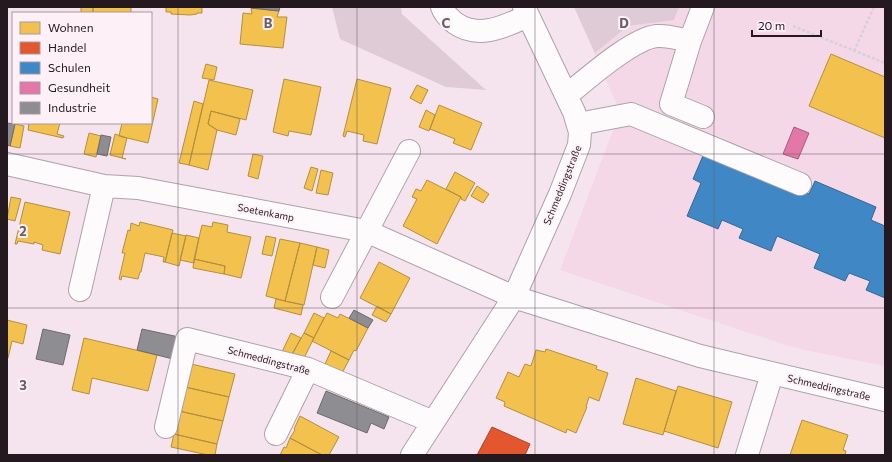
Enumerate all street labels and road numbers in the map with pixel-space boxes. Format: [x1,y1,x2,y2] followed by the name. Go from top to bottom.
[541,143,583,227] street label: Schmeddingstraße
[237,201,295,223] street label: Soetenkamp
[226,343,312,377] street label: Schmeddingstraße
[786,372,872,402] street label: Schmeddingstraße

